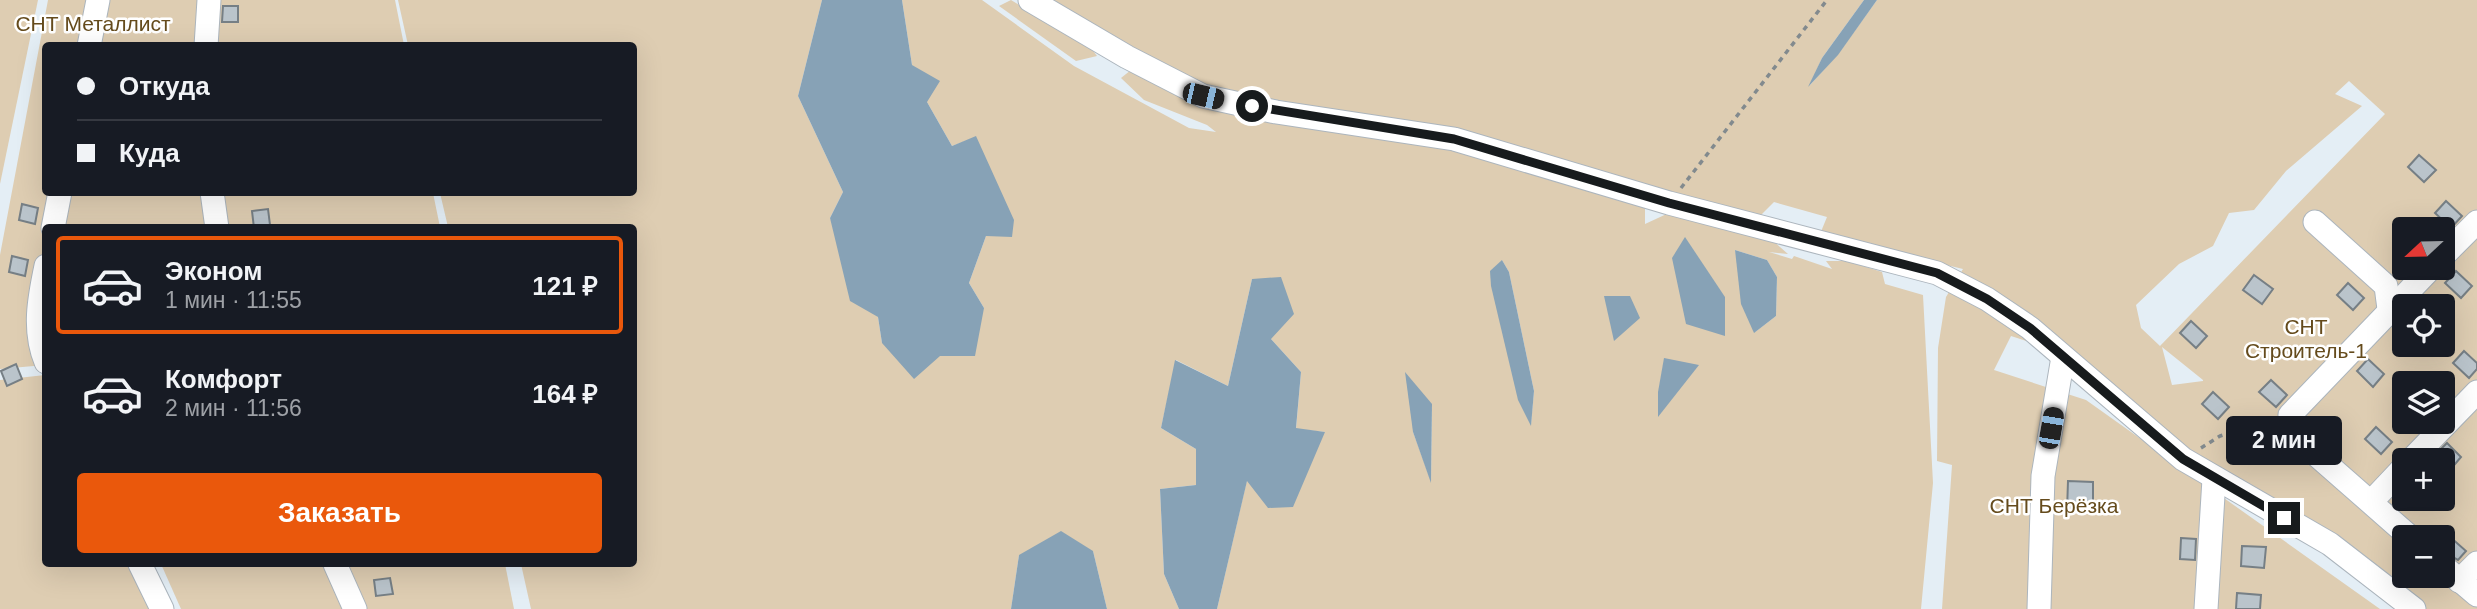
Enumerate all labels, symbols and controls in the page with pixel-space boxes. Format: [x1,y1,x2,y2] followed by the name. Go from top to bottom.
[15,12,171,35] park label: СНТ Металлист
[119,71,210,101] text: Откуда
[1181,81,1226,111] car
[1236,90,1268,122] route start
[119,138,180,168] text: Куда
[2392,217,2455,280] north arrow
[2392,217,2455,588] map controls
[81,254,144,317] icon: car
[165,256,263,286] text: Эконом
[532,271,598,301] text: 121 ₽
[165,287,302,313] text: 1 мин · 11:55
[2392,294,2455,357] button: locate
[2245,315,2367,362] park label: СНТ Строитель-1
[81,362,144,425] icon: car
[165,364,282,394] text: Комфорт
[2392,371,2455,434] button: layers
[532,379,598,409] text: 164 ₽
[165,395,302,421] text: 2 мин · 11:56
[2038,405,2065,451] car
[2226,416,2342,466] callout: 2 мин
[2252,427,2316,453] text: 2 мин
[2392,448,2455,511] button: +
[77,473,602,553] button: Заказать
[1990,494,2119,517] park label: СНТ Берёзка
[2268,502,2300,534] route end
[2392,525,2455,588] button: −

